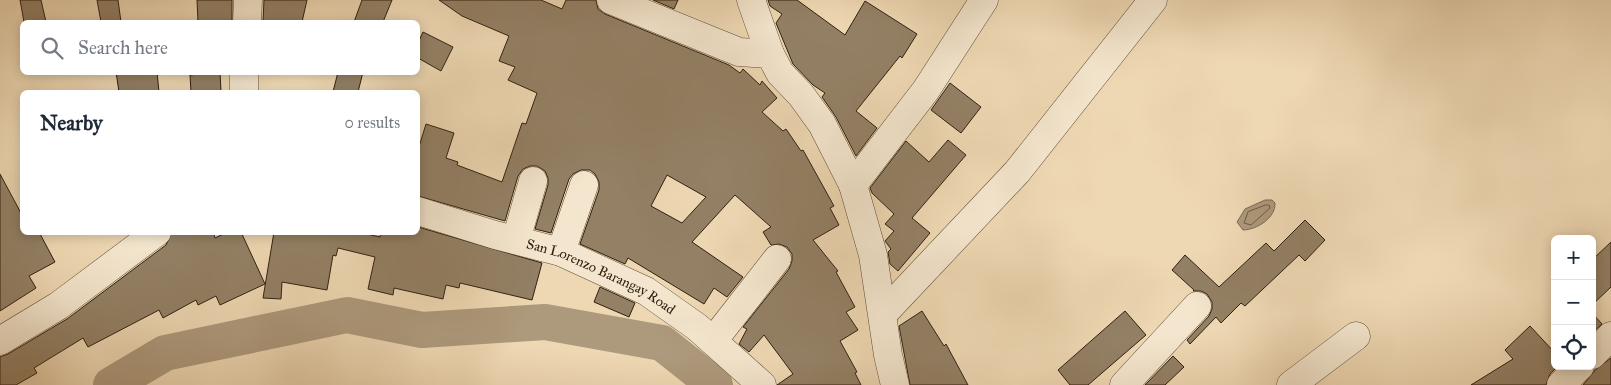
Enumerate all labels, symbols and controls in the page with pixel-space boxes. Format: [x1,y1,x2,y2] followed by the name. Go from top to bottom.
[20,20,420,75] search box
[38,34,66,62] icon: search
[78,36,168,59] text: Search here
[40,110,103,136] text: Nearby
[345,113,400,132] text: 0 results
[525,235,679,318] street label: San Lorenzo Barangay Road
[1551,235,1596,370] map controls
[1551,235,1596,280] button: +
[1551,280,1596,325] button: −
[1551,325,1596,370] button: locate

